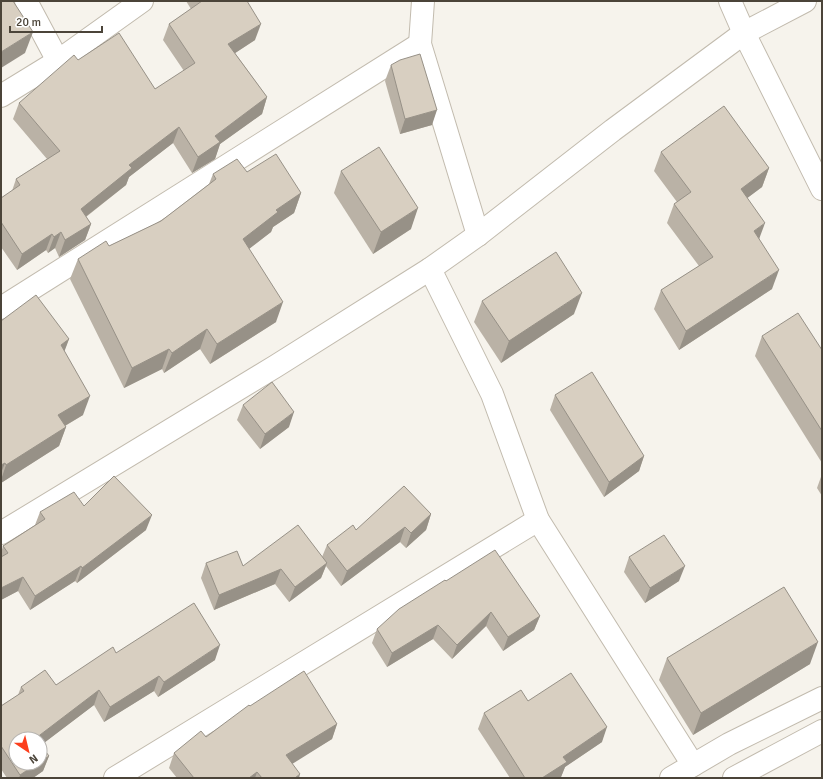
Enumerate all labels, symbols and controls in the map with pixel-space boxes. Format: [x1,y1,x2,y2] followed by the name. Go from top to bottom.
[10,8,102,34] scale bar
[16,15,41,30] text: 20 m
[8,731,48,771] north arrow
[27,751,40,766] text: N

